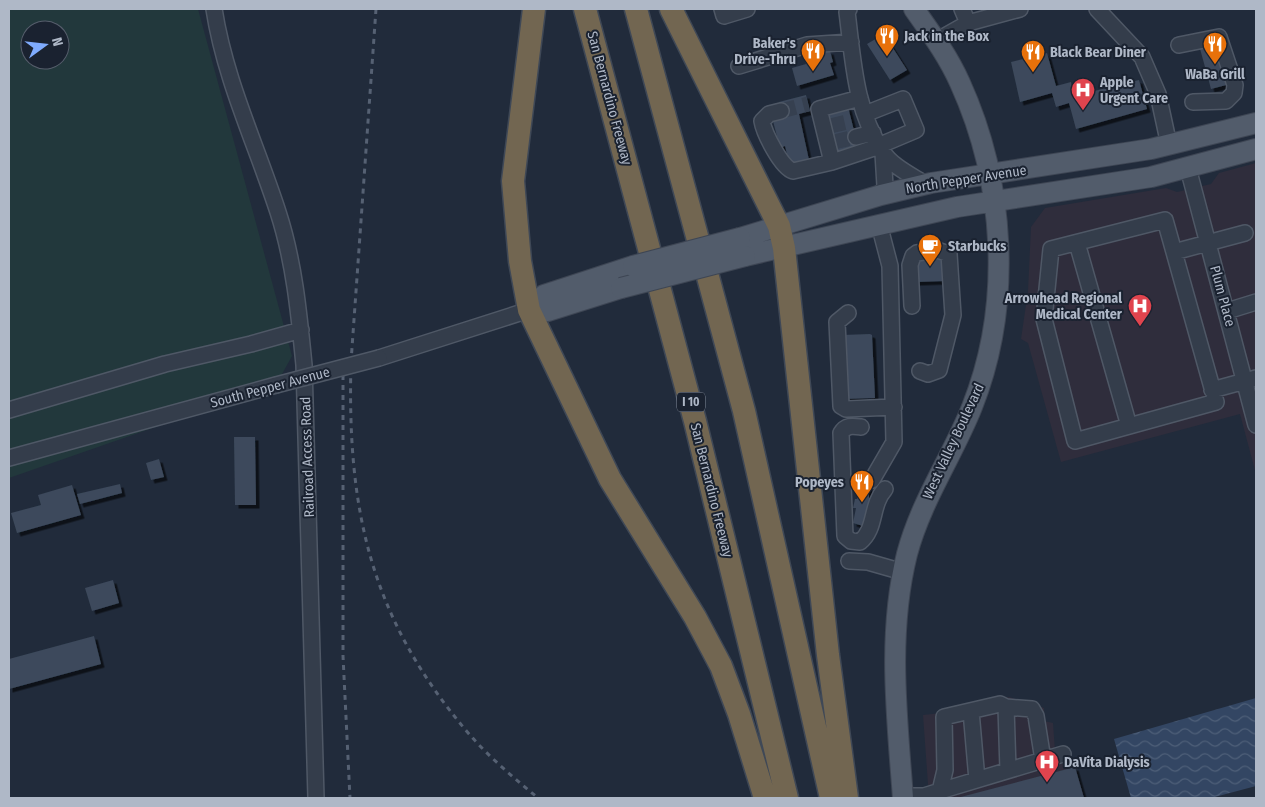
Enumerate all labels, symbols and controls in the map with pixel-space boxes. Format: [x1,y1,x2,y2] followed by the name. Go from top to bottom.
[20,20,70,70] north arrow
[874,23,900,57] restaurant icon: Jack in the Box
[903,28,989,45] place label: Jack in the Box
[584,29,636,168] street label: San Bernardino Freeway
[1202,31,1228,65] restaurant icon: WaBa Grill
[734,35,796,68] place label: Baker's Drive-Thru
[48,36,66,48] text: N
[800,38,826,72] restaurant icon: Baker's Drive-Thru
[1020,39,1046,73] restaurant icon: Black Bear Diner
[1050,44,1147,61] place label: Black Bear Diner
[1185,66,1245,83] place label: WaBa Grill
[1099,74,1168,107] place label: Apple Urgent Care
[1070,77,1096,111] hospital icon: Apple Urgent Care
[905,162,1028,197] street label: North Pepper Avenue
[917,233,943,267] cafe icon: Starbucks
[948,238,1006,255] place label: Starbucks
[1206,264,1239,329] street label: Plum Place
[1004,290,1123,323] place label: Arrowhead Regional Medical Center
[1127,293,1153,327] hospital icon: Arrowhead Regional Medical Center
[209,363,332,412] street label: South Pepper Avenue
[919,381,988,502] street label: West Valley Boulevard
[677,392,705,412] road number: I 10
[297,396,318,518] street label: Railroad Access Road
[687,421,737,560] street label: San Bernardino Freeway
[849,469,875,503] restaurant icon: Popeyes
[795,474,844,491] place label: Popeyes
[1034,749,1060,783] hospital icon: DaVita Dialysis
[1064,754,1150,771] place label: DaVita Dialysis

